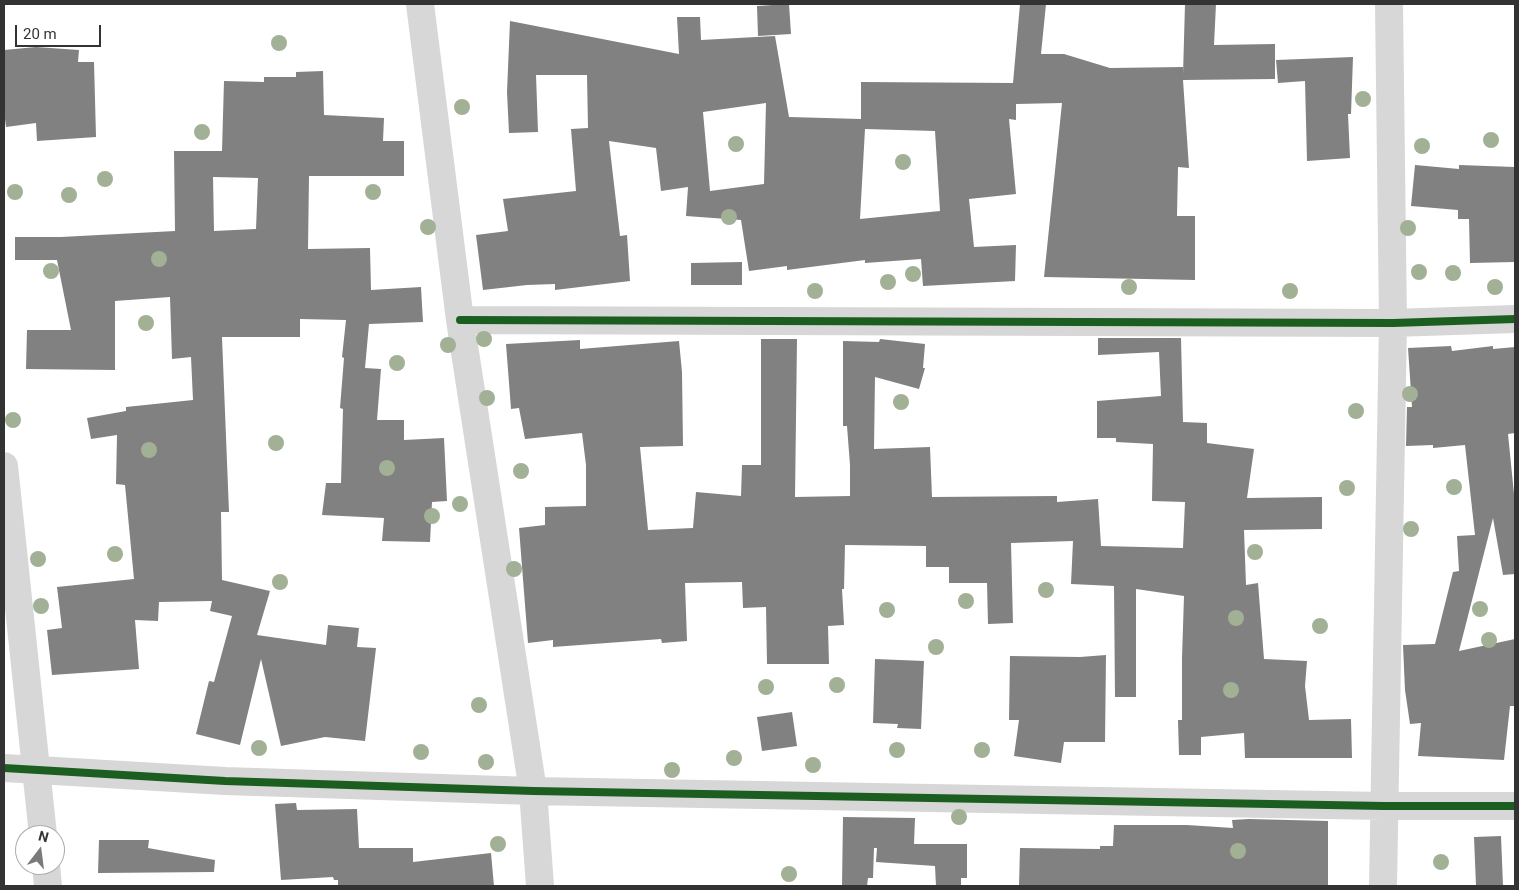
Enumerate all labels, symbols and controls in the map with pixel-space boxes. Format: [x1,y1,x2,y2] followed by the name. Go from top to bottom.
[18,15,104,47] scale bar
[23,25,57,43] text: 20 m
[15,825,65,875] north arrow
[37,827,50,845] text: N

